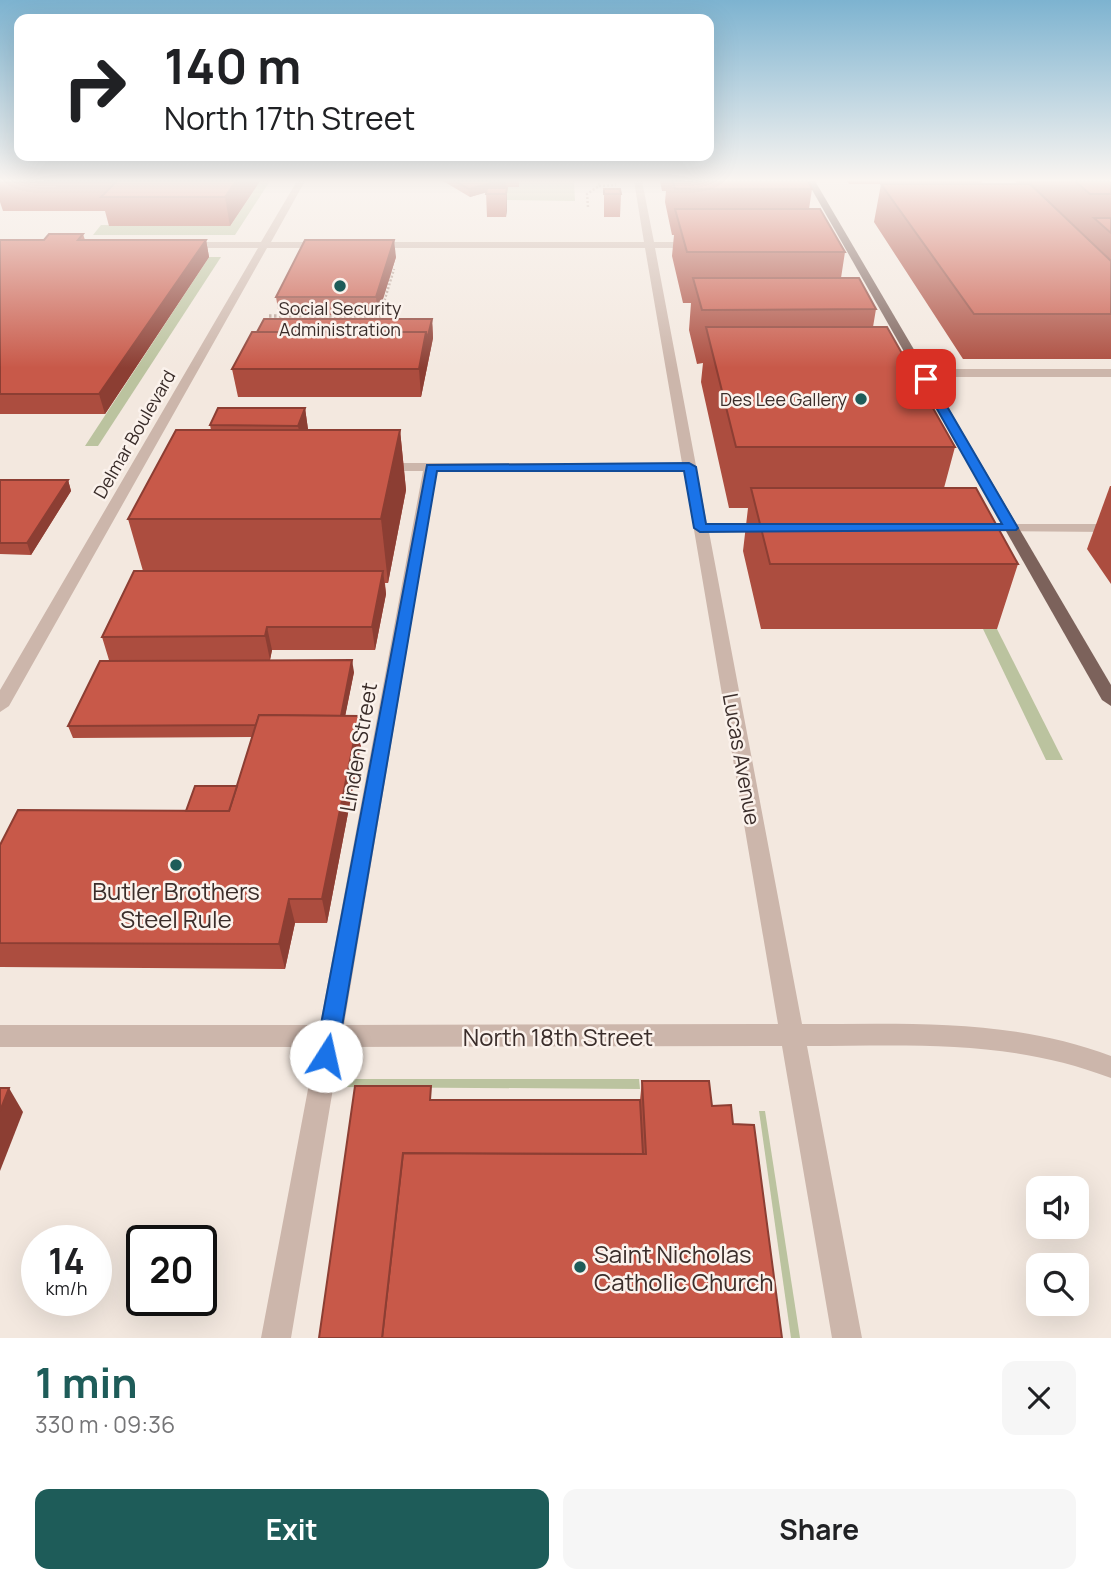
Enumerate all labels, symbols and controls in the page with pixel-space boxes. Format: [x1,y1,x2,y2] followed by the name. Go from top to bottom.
[164,32,301,99] text: 140 m
[49,42,140,133] icon: right
[164,96,415,140] text: North 17th Street
[332,278,348,294] marker: Social Security Administration
[279,296,402,341] place label: Social Security Administration
[896,349,956,409] pin
[907,360,945,398] icon: arrive
[87,365,181,503] street label: Delmar Boulevard
[720,387,847,411] place label: Des Lee Gallery
[853,391,869,407] marker: Des Lee Gallery
[333,680,383,814] street label: Linden Street
[717,691,767,827] street label: Lucas Avenue
[168,857,184,873] marker: Butler Brothers Steel Rule
[92,874,260,935] place label: Butler Brothers Steel Rule
[289,1019,363,1093] position arrow
[463,1020,653,1053] street label: North 18th Street
[1026,1176,1089,1316] map controls
[1026,1176,1089,1239] button: sound
[126,1225,217,1316] speed limit sign: 20
[48,1237,85,1285] text: 14
[594,1237,774,1298] place label: Saint Nicholas Catholic Church
[1026,1253,1089,1316] button: search
[572,1259,588,1275] marker: Saint Nicholas Catholic Church
[46,1276,87,1300] text: km/h
[35,1353,138,1411] text: 1 min
[1002,1361,1076,1435] button: close
[35,1408,175,1440] text: 330 m · 09:36
[35,1489,549,1569] button: Exit
[563,1489,1076,1569] button: Share

